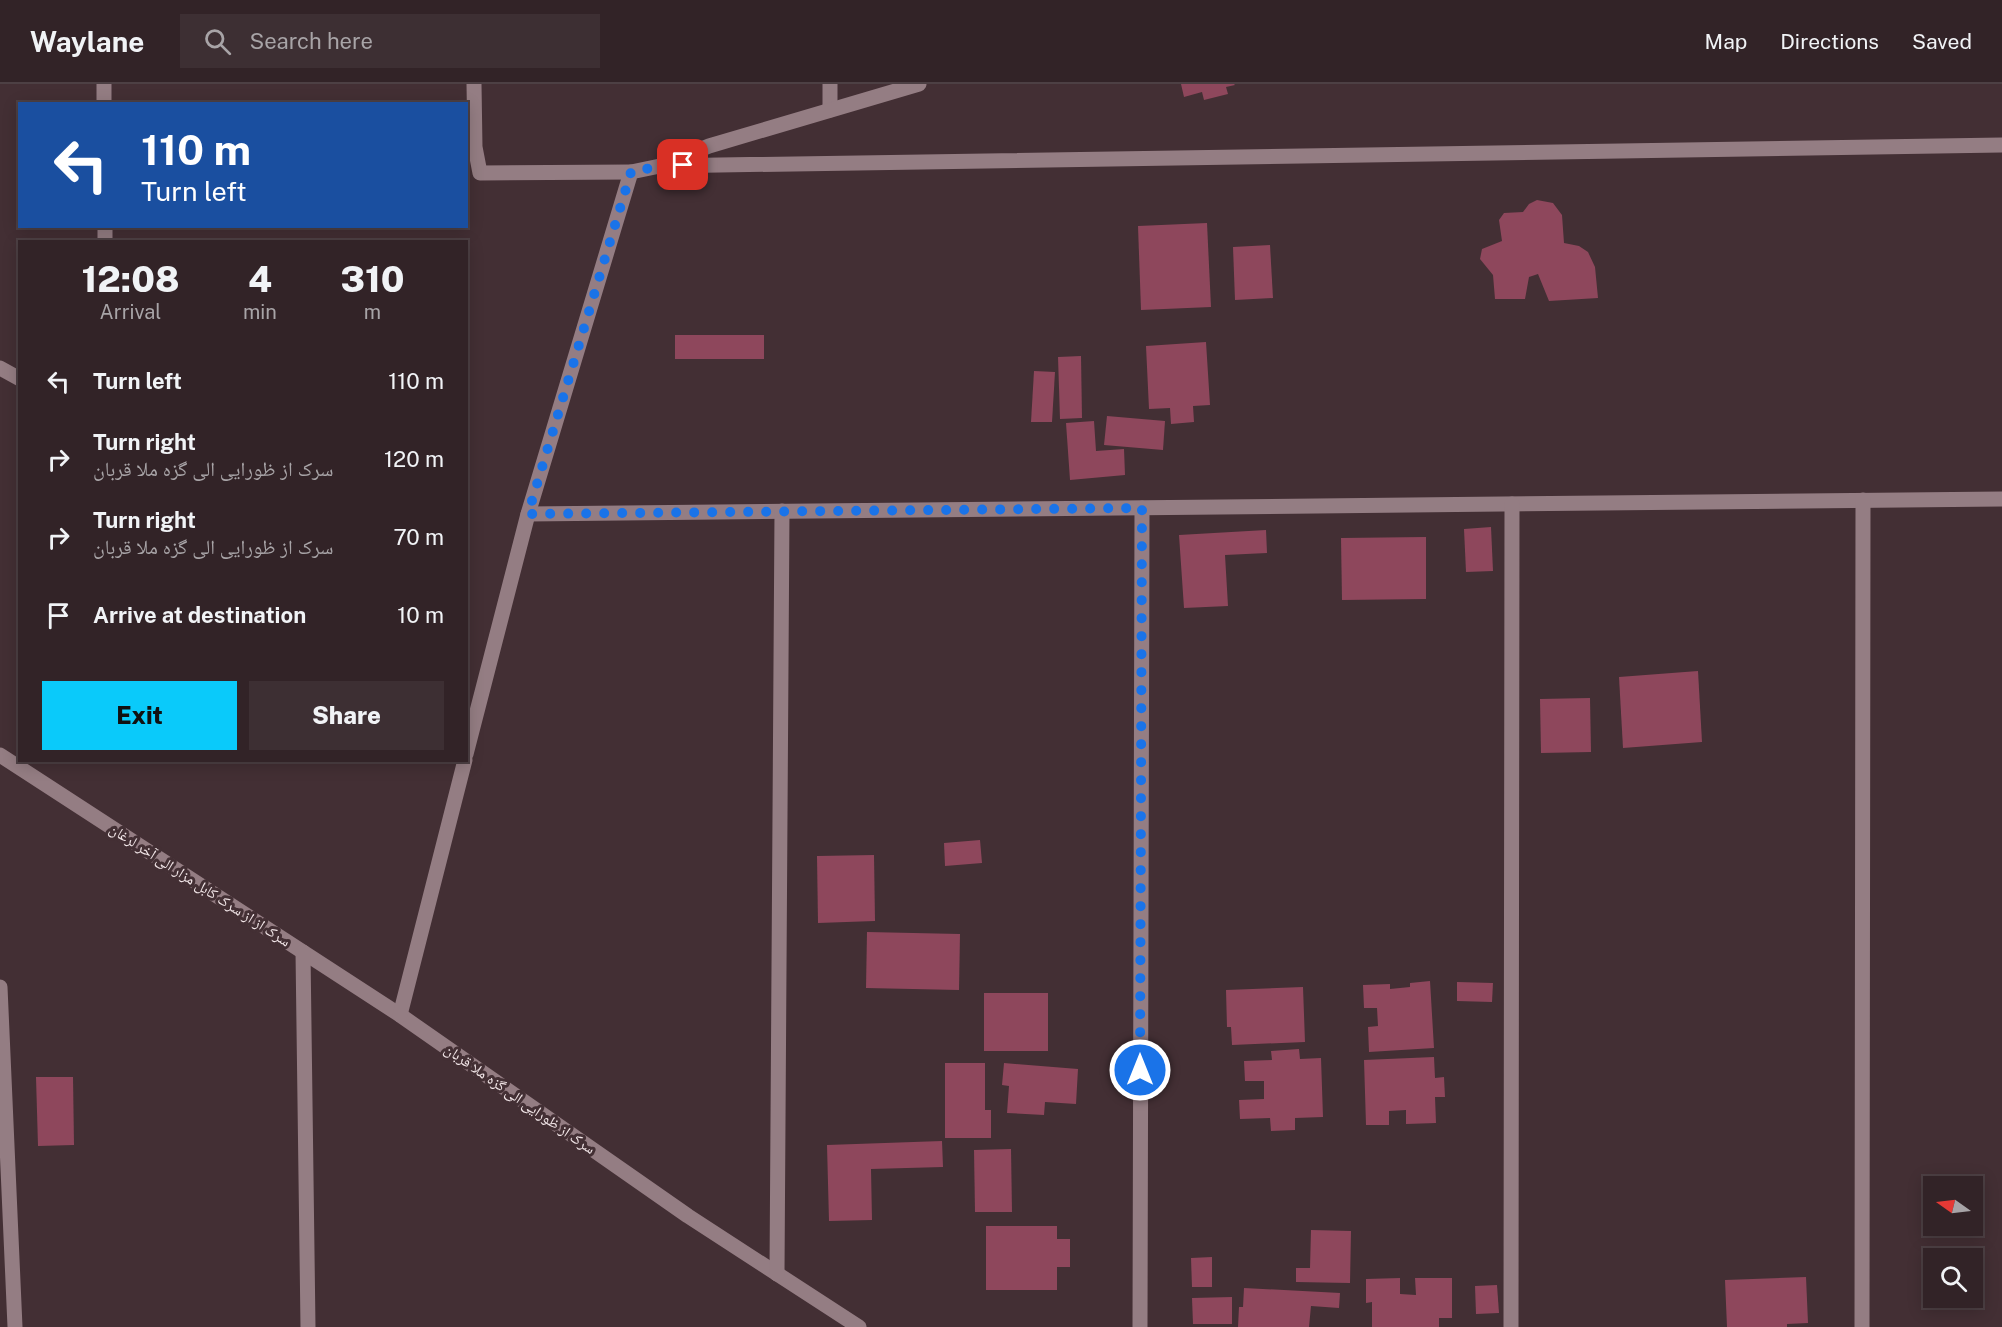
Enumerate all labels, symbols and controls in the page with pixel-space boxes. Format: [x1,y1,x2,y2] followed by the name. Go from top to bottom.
[180,14,600,68] search box
[30,25,144,58] text: Waylane
[201,25,234,58] icon: search
[249,28,373,54] text: Search here
[1705,29,1747,54] text: Map
[1780,29,1879,54] text: Directions
[1912,29,1972,54] text: Saved
[141,125,251,174] text: 110 m
[42,126,120,204] icon: left
[657,139,708,190] pin
[666,148,699,181] icon: arrive
[141,175,247,207] text: Turn left
[82,258,179,300] text: 12:08
[248,258,272,300] text: 4
[340,258,404,300] text: 310
[100,300,161,324] text: Arrival
[243,300,277,324] text: min
[364,300,381,324] text: m
[42,365,75,398] icon: left
[93,368,182,394] text: Turn left
[388,368,444,394] text: 110 m
[93,429,196,455] text: Turn right
[42,443,75,476] icon: right
[384,446,444,472] text: 120 m
[93,457,333,481] text: سرک از ظورایی الی گزه ملا قربان
[93,507,196,533] text: Turn right
[42,521,75,554] icon: right
[393,524,444,550] text: 70 m
[93,535,333,559] text: سرک از ظورایی الی گزه ملا قربان
[42,599,75,632] icon: arrive
[93,602,306,628] text: Arrive at destination
[397,602,444,628] text: 10 m
[42,681,237,750] button: Exit
[249,681,444,750] button: Share
[106,820,294,951] street label: سرک از از سرک کابل مزار الی آخر لرغان
[1108,1038,1172,1102] position arrow
[440,1040,599,1159] street label: سرک از ظورایی الی گزه ملا قربان
[1923,1176,1983,1236] north arrow
[1923,1176,1983,1308] map controls
[1923,1248,1983,1308] button: search

